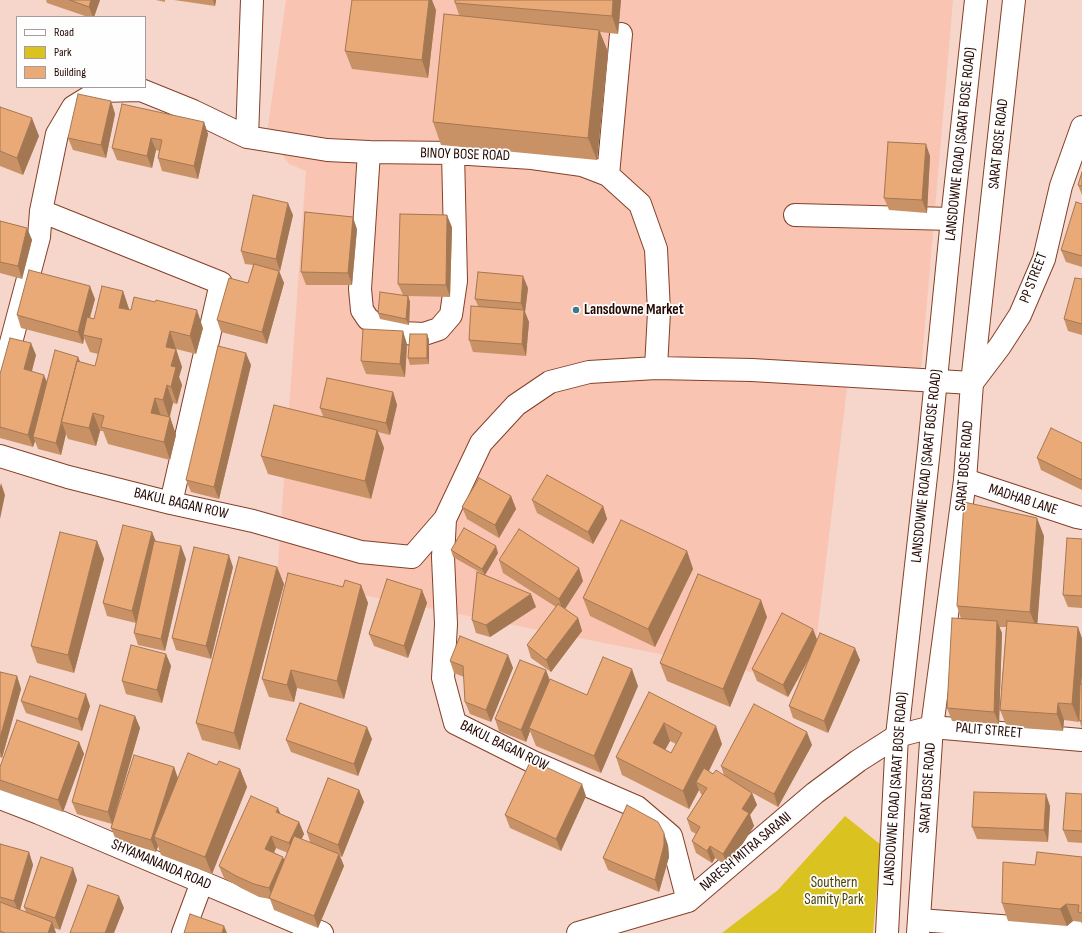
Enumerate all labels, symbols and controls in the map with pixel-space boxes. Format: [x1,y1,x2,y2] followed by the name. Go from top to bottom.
[16,16,146,88] legend
[54,25,74,40] text: Road
[54,45,72,60] text: Park
[942,46,980,242] street label: LANSDOWNE ROAD (SARAT BOSE ROAD)
[54,65,86,80] text: Building
[985,98,1013,190] street label: SARAT BOSE ROAD
[420,144,510,166] street label: BINOY BOSE ROAD
[1016,250,1052,306] street label: PP STREET
[584,301,684,319] place label: Lansdowne Market
[571,305,581,315] marker: Lansdowne Market
[908,368,946,564] street label: LANSDOWNE ROAD (SARAT BOSE ROAD)
[952,420,978,512] street label: SARAT BOSE ROAD
[986,480,1060,520] street label: MADHAB LANE
[132,484,230,524] street label: BAKUL BAGAN ROW
[880,691,912,887] street label: LANSDOWNE ROAD (SARAT BOSE ROAD)
[457,717,551,775] street label: BAKUL BAGAN ROW
[955,719,1023,743] street label: PALIT STREET
[916,742,940,834] street label: SARAT BOSE ROAD
[697,808,795,896] street label: NARESH MITRA SARANI
[108,836,214,894] street label: SHYAMANANDA ROAD
[804,874,864,909] park label: Southern Samity Park

